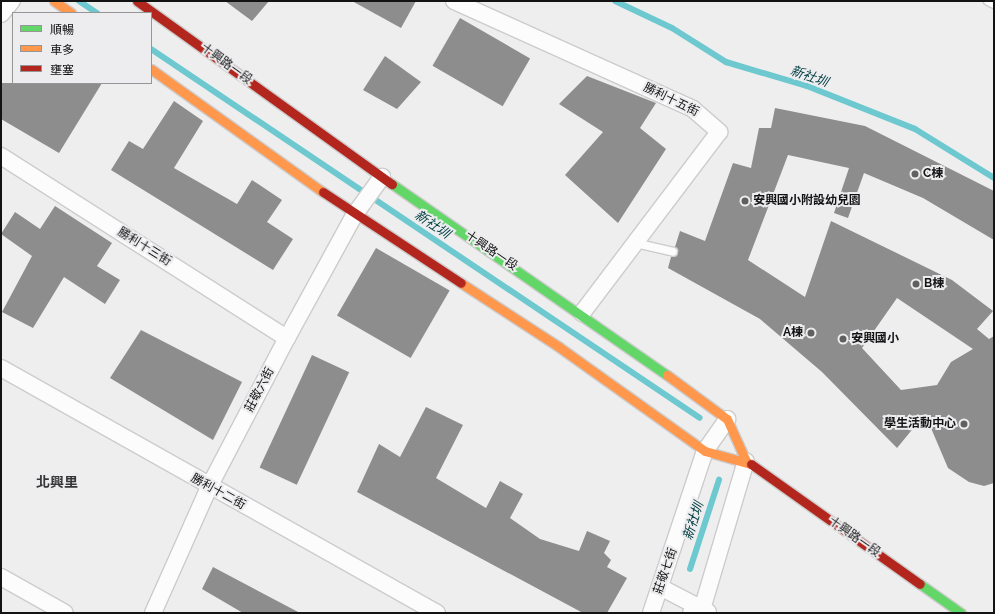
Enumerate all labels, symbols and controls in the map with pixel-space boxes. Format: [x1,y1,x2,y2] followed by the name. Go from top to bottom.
[12,12,152,84] legend
[50,23,74,37] text: 順暢
[197,41,255,87] street label: 十興路一段
[50,43,74,57] text: 車多
[50,63,74,77] text: 壅塞
[788,63,830,91] water label: 新社圳
[641,80,701,120] street label: 勝利十五街
[923,167,943,181] place label: C棟
[910,169,920,179] marker: C棟
[753,194,861,208] place label: 安興國小附設幼兒園
[740,196,750,206] marker: 安興國小附設幼兒園
[411,208,453,242] water label: 新社圳
[115,225,173,269] street label: 勝利十三街
[462,228,520,274] street label: 十興路一段
[924,277,944,291] place label: B棟
[911,279,921,289] marker: B棟
[783,326,803,340] place label: A棟
[806,328,816,338] marker: A棟
[851,332,899,346] place label: 安興國小
[838,334,848,344] marker: 安興國小
[242,365,278,415] street label: 莊敬六街
[884,417,956,431] place label: 學生活動中心
[959,419,969,429] marker: 學生活動中心
[188,471,248,513] street label: 勝利十二街
[36,474,78,490] district label: 北興里
[681,500,707,542] water label: 新社圳
[825,514,883,560] street label: 十興路一段
[651,546,681,596] street label: 莊敬七街

